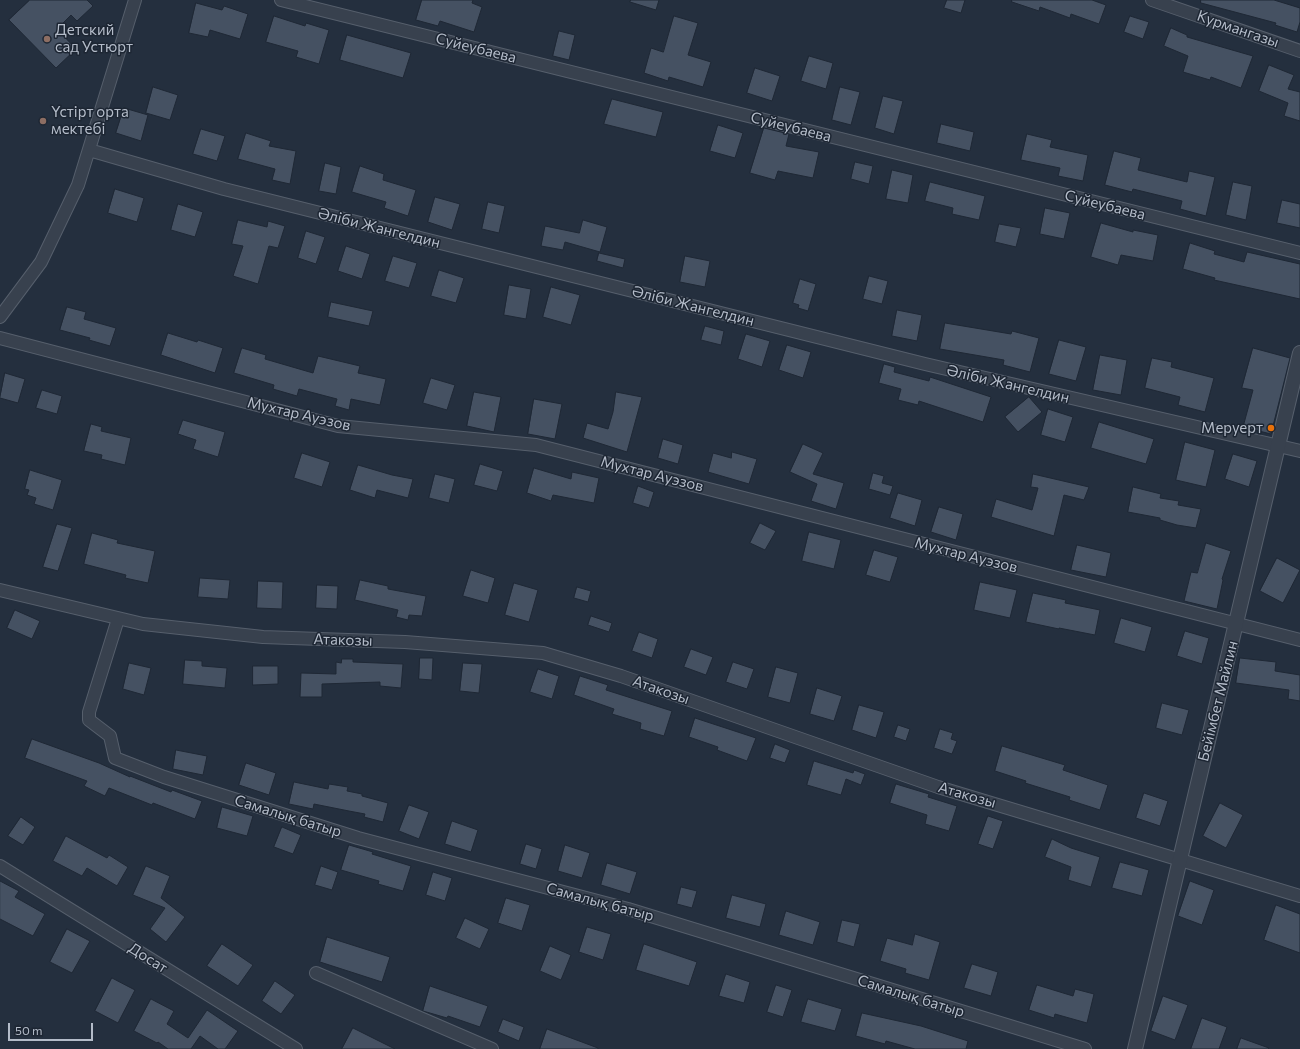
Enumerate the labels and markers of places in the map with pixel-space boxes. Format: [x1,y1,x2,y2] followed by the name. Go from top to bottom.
[55,21,133,56] place label: Детский сад Устюрт
[42,34,52,44] marker: Детский сад Устюрт
[51,103,129,138] place label: Үстірт орта мектебі
[38,116,48,126] marker: Үстірт орта мектебі
[1201,419,1263,437] place label: Меруерт
[1266,423,1276,433] marker: Меруерт

